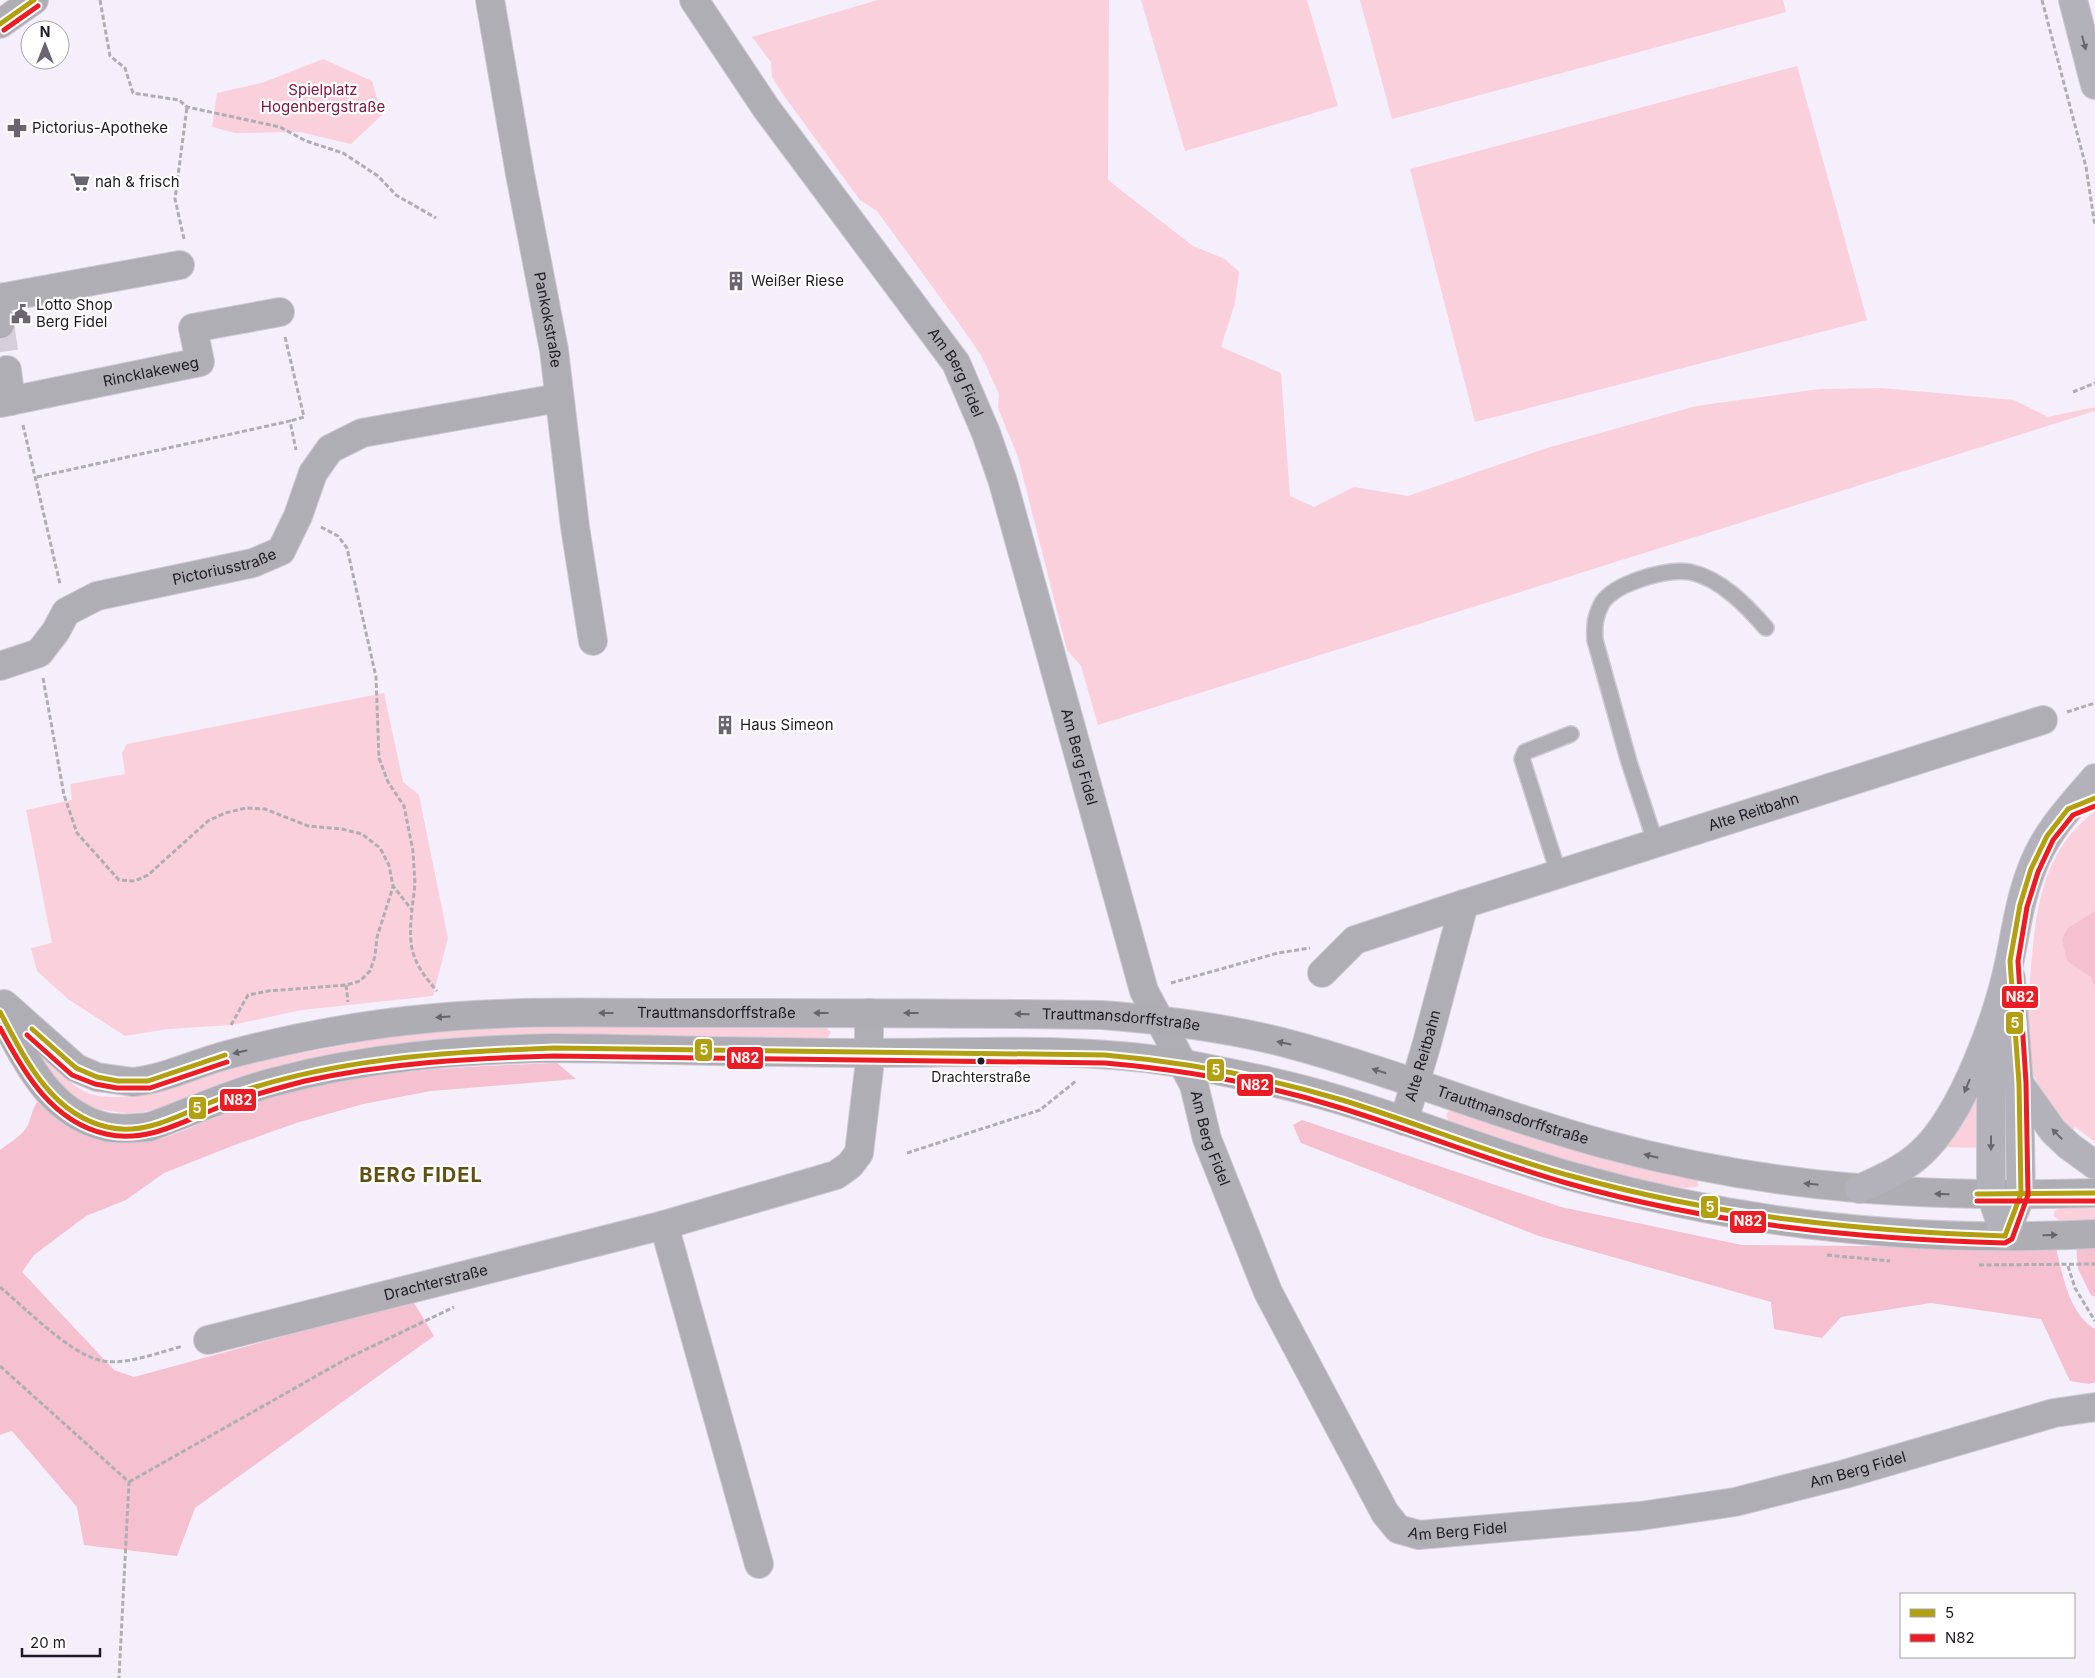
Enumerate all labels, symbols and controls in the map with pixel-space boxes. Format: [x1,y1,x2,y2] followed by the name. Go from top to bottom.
[20,20,70,70] north arrow
[40,23,50,40] text: N
[2080,35,2088,50] one-way arrow
[261,80,385,116] park label: Spielplatz Hogenbergstraße
[6,117,28,139] pharmacy icon: Pictorius-Apotheke
[32,118,168,137] place label: Pictorius-Apotheke
[69,171,91,193] supermarket icon: nah & frisch
[95,172,180,191] place label: nah & frisch
[530,270,566,369] street label: Pankokstraße
[725,270,747,292] building icon: Weißer Riese
[751,271,844,290] place label: Weißer Riese
[36,295,113,331] place label: Lotto Shop Berg Fidel
[10,303,32,325] public building icon: Lotto Shop Berg Fidel
[924,324,988,420] street label: Am Berg Fidel
[101,352,200,391] street label: Rincklakeweg
[171,544,279,589] street label: Pictoriusstraße
[1057,706,1102,807] street label: Am Berg Fidel
[714,714,736,736] building icon: Haus Simeon
[740,715,834,734] place label: Haus Simeon
[1706,788,1801,835] street label: Alte Reitbahn
[2001,985,2039,1009] line badge: N82
[2006,988,2034,1005] text: N82
[637,1003,796,1022] street label: Trauttmansdorffstraße
[1042,1004,1202,1035] street label: Trauttmansdorffstraße
[1400,1008,1444,1104] street label: Alte Reitbahn
[597,1009,613,1017] one-way arrow
[812,1009,828,1017] one-way arrow
[903,1009,919,1017] one-way arrow
[1014,1010,1030,1018] one-way arrow
[2005,1011,2024,1035] line badge: 5
[435,1014,451,1022] one-way arrow
[2011,1014,2020,1031] text: 5
[694,1038,713,1062] line badge: 5
[1276,1038,1292,1046] one-way arrow
[700,1041,709,1058] text: 5
[726,1046,764,1070] line badge: N82
[232,1048,247,1056] one-way arrow
[731,1049,759,1066] text: N82
[976,1056,986,1066] marker: Drachterstraße
[1206,1058,1225,1082] line badge: 5
[1212,1061,1221,1078] text: 5
[1371,1067,1386,1075] one-way arrow
[931,1068,1031,1085] place label: Drachterstraße
[1236,1073,1274,1097] line badge: N82
[1241,1076,1269,1093] text: N82
[1962,1079,1970,1093] one-way arrow
[1434,1081,1591,1148] street label: Trauttmansdorffstraße
[219,1088,257,1112] line badge: N82
[1187,1088,1235,1188] street label: Am Berg Fidel
[224,1091,252,1108] text: N82
[188,1096,207,1120] line badge: 5
[193,1099,202,1116] text: 5
[2051,1129,2063,1141] one-way arrow
[1987,1135,1995,1151] one-way arrow
[1644,1151,1659,1159] one-way arrow
[359,1163,483,1187] district label: BERG FIDEL
[1803,1180,1819,1188] one-way arrow
[1934,1190,1950,1198] one-way arrow
[1700,1195,1719,1219] line badge: 5
[1706,1198,1715,1215] text: 5
[1729,1210,1767,1234] line badge: N82
[1734,1212,1762,1229] text: N82
[2042,1231,2058,1239] one-way arrow
[382,1260,490,1304] street label: Drachterstraße
[1807,1447,1908,1492] street label: Am Berg Fidel
[1406,1517,1508,1544] street label: Am Berg Fidel
[1900,1593,2075,1658] legend
[1945,1603,1954,1622] text: 5
[22,1626,100,1658] scale bar
[1945,1628,1975,1647] text: N82
[30,1633,66,1652] text: 20 m

